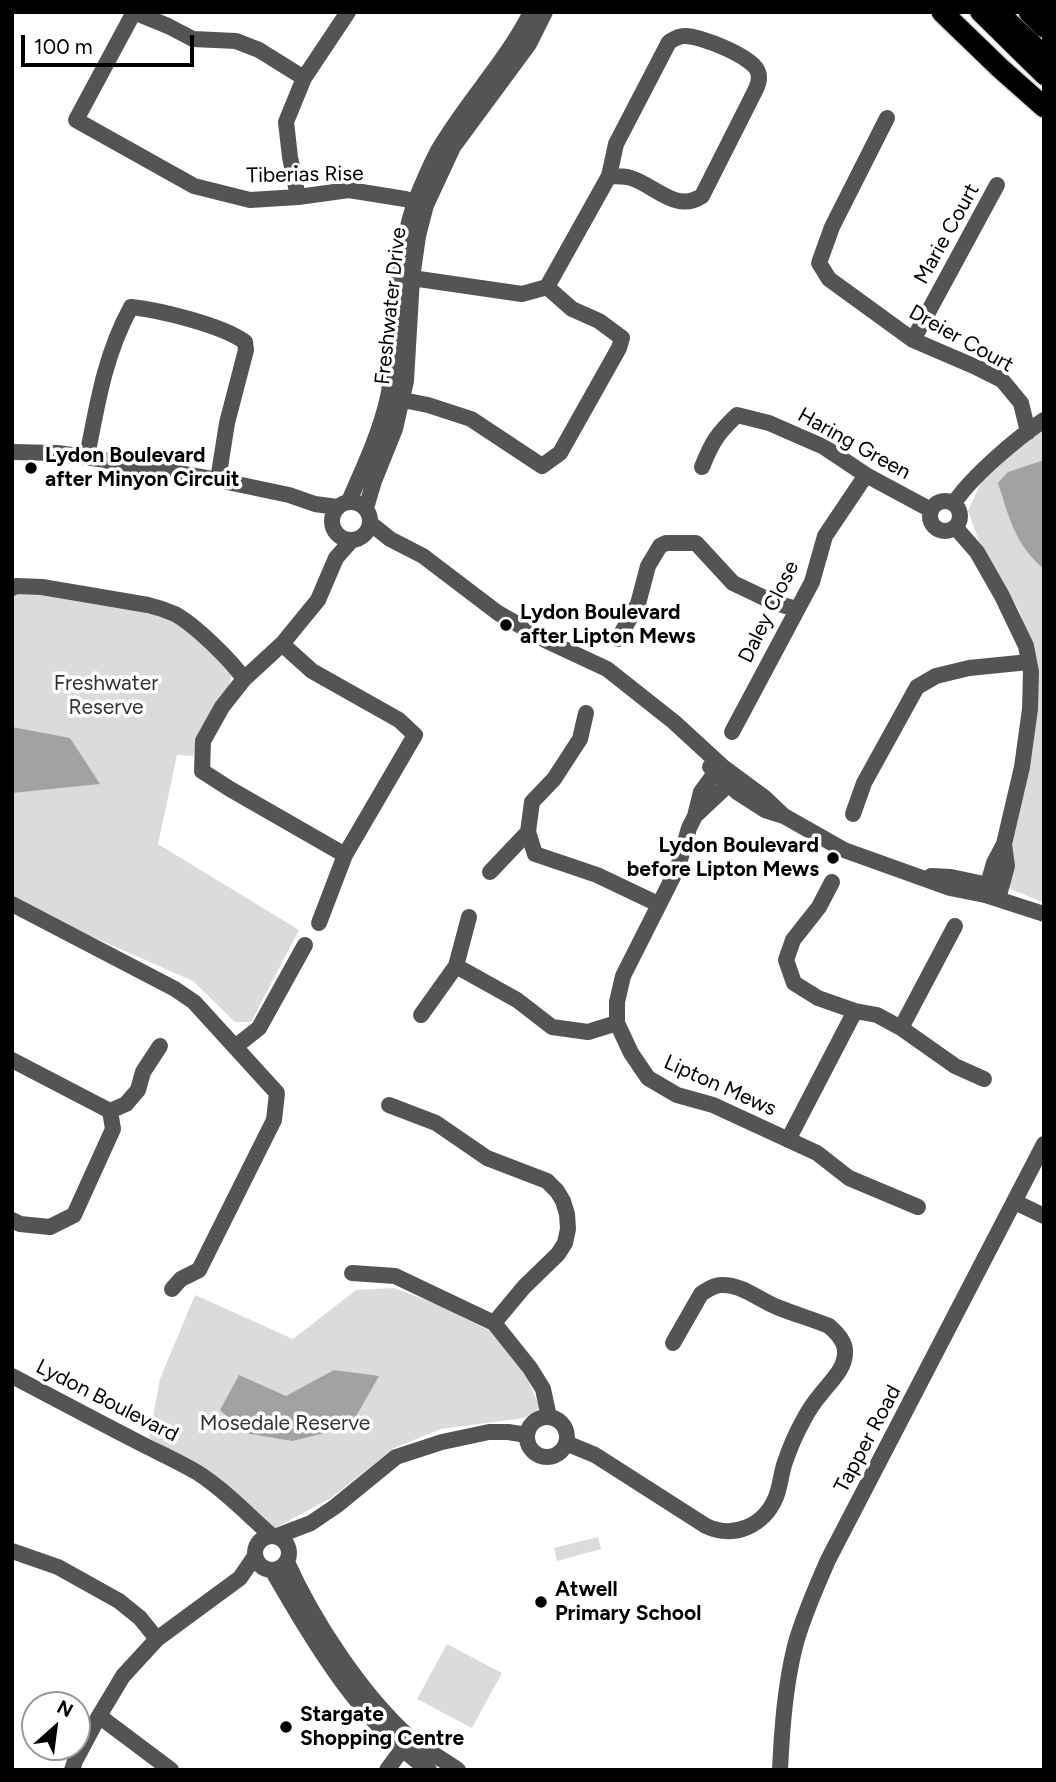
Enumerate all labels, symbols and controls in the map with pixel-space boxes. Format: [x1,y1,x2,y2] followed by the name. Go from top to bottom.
[24,21,198,65] scale bar
[34,34,93,59] text: 100 m
[246,161,364,189] street label: Tiberias Rise
[909,179,985,289] street label: Marie Court
[370,226,412,386] street label: Freshwater Drive
[904,300,1018,378] street label: Dreier Court
[793,403,915,485] street label: Haring Green
[45,443,239,493] place label: Lydon Boulevard after Minyon Circuit
[23,460,39,476] marker: Lydon Boulevard after Minyon Circuit
[733,557,805,667] street label: Daley Close
[520,600,696,650] place label: Lydon Boulevard after Lipton Mews
[498,617,514,633] marker: Lydon Boulevard after Lipton Mews
[54,671,158,721] park label: Freshwater Reserve
[627,833,819,883] place label: Lydon Boulevard before Lipton Mews
[825,850,841,866] marker: Lydon Boulevard before Lipton Mews
[660,1050,780,1122] street label: Lipton Mews
[32,1354,182,1448] street label: Lydon Boulevard
[829,1381,907,1497] street label: Tapper Road
[200,1411,370,1437] park label: Mosedale Reserve
[555,1577,701,1627] place label: Atwell Primary School
[533,1594,549,1610] marker: Atwell Primary School
[21,1691,91,1761] north arrow
[53,1695,77,1722] text: N
[300,1702,464,1752] place label: Stargate Shopping Centre
[278,1719,294,1735] marker: Stargate Shopping Centre

